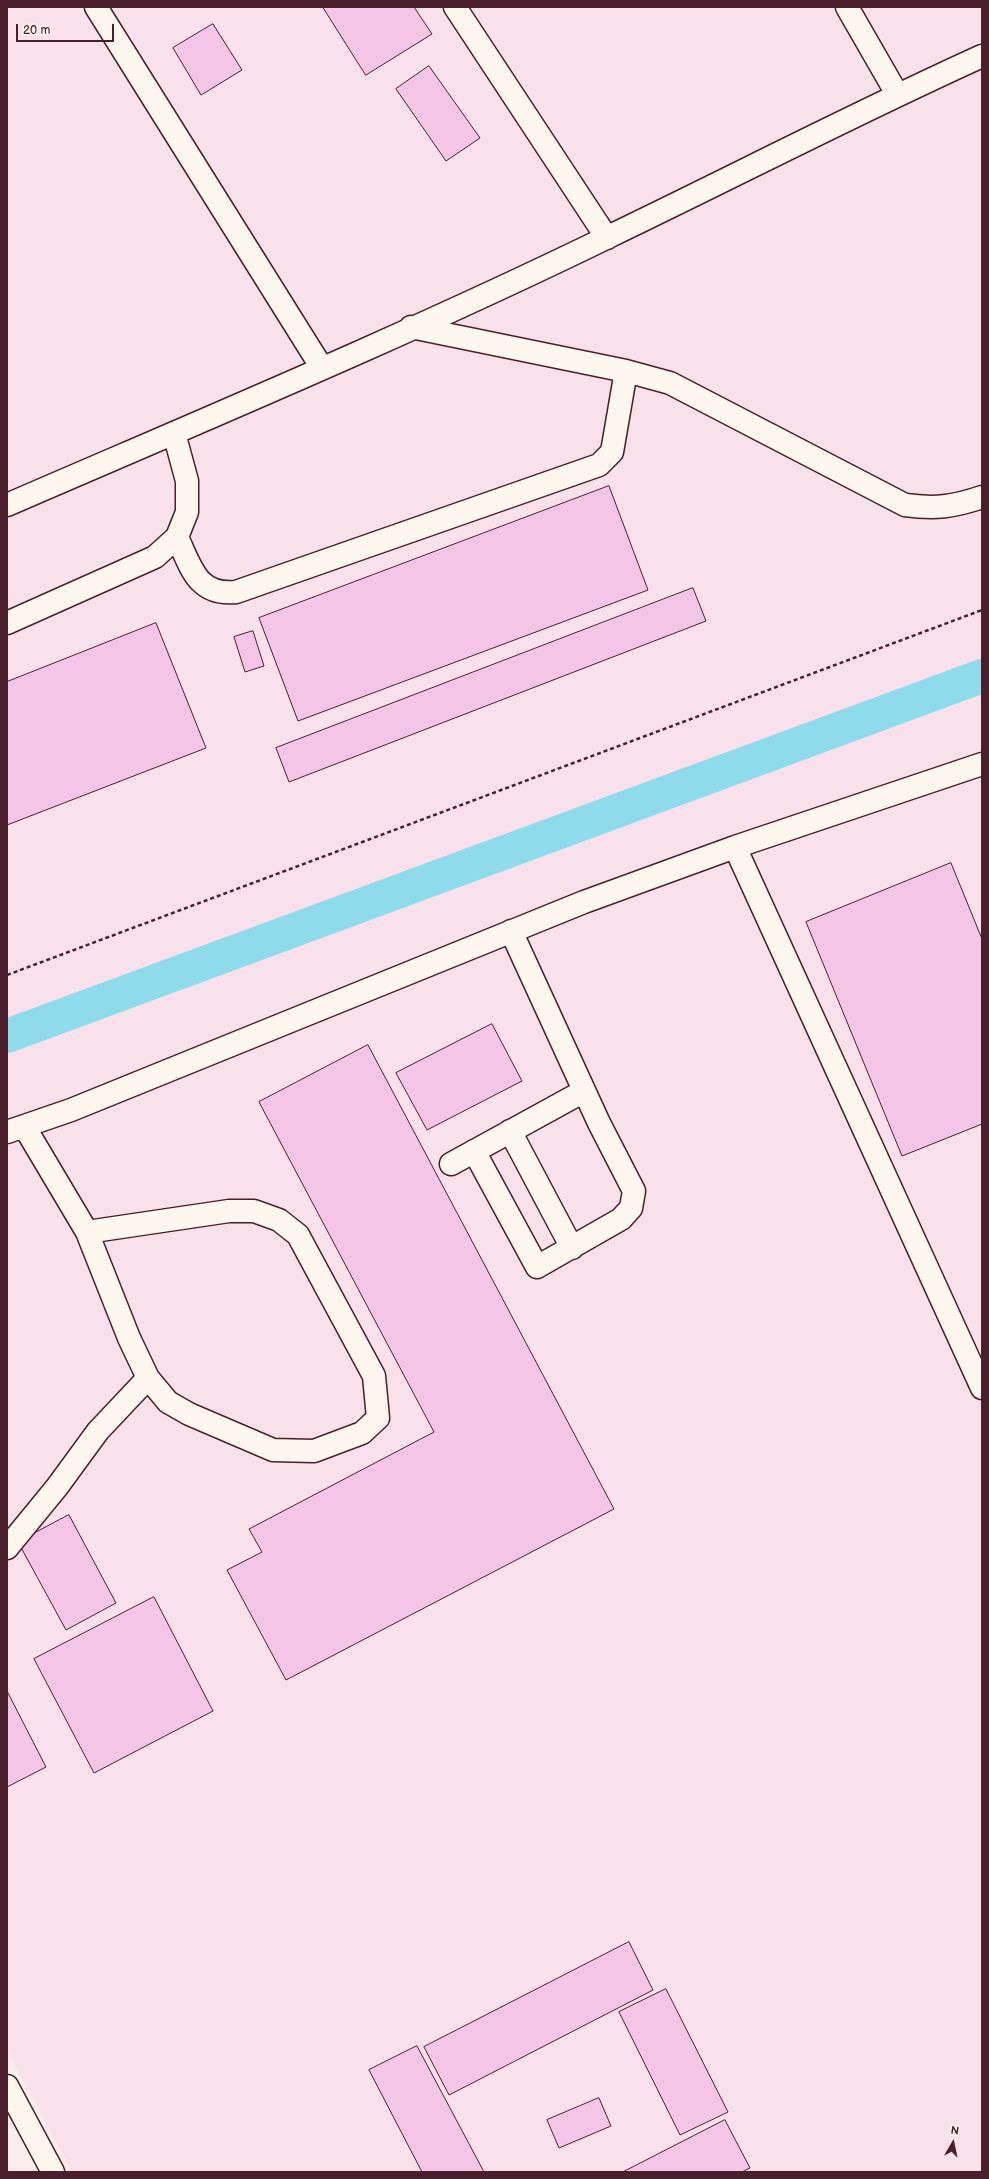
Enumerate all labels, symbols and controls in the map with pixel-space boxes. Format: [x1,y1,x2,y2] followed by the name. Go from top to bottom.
[18,16,116,42] scale bar
[23,23,50,38] text: 20 m
[933,2123,973,2163] north arrow
[950,2124,960,2138] text: N

